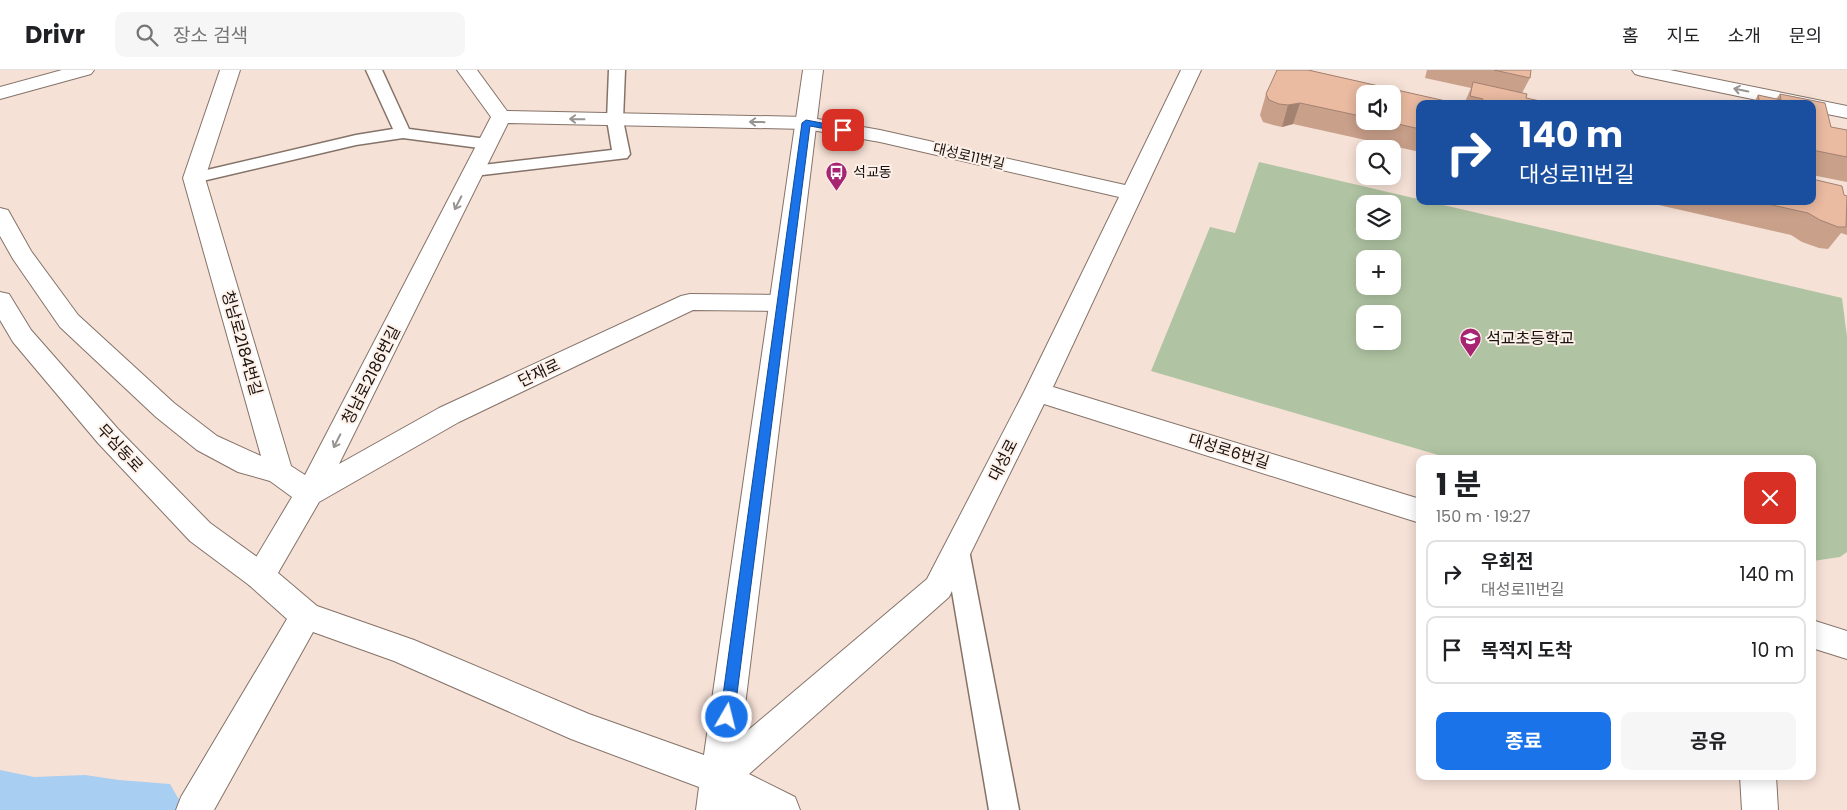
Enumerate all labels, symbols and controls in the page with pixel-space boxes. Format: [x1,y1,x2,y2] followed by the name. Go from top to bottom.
[115,12,465,57] search box
[25,18,85,51] text: Drivr
[133,21,161,49] icon: search
[173,22,248,49] text: 장소 검색
[1622,23,1639,48] text: 홈
[1667,23,1700,48] text: 지도
[1728,23,1761,48] text: 소개
[1789,23,1822,48] text: 문의
[1356,85,1401,350] map controls
[1356,85,1401,130] button: sound
[1734,85,1750,95] one-way arrow
[822,109,864,151] pin
[1519,110,1623,159] text: 140 m
[570,114,586,123] one-way arrow
[829,116,857,144] icon: arrive
[750,117,766,127] one-way arrow
[1436,120,1501,185] icon: right
[931,138,1007,174] street label: 대성로11번길
[1356,140,1401,185] button: search
[1519,159,1634,190] text: 대성로11번길
[825,160,849,191] bus stop icon: 석교동
[853,162,892,182] place label: 석교동
[453,195,463,210] one-way arrow
[1356,195,1401,240] button: layers
[1356,250,1401,295] button: +
[216,288,268,398] street label: 청남로2184번길
[1356,305,1401,350] button: −
[336,322,406,428] street label: 청남로2186번길
[1458,326,1482,357] school or university icon: 석교초등학교
[1486,327,1574,350] place label: 석교초등학교
[514,353,564,393] street label: 단재로
[92,419,149,478] street label: 무심동로
[1186,428,1272,474] street label: 대성로6번길
[332,433,341,448] one-way arrow
[983,435,1023,485] street label: 대성로
[1436,463,1481,506] text: 1 분
[1744,472,1796,524] button: close
[1436,505,1530,528] text: 150 m · 19:27
[1481,548,1533,575] text: 우회전
[1438,560,1466,588] icon: right
[1739,561,1794,588] text: 140 m
[1481,578,1565,601] text: 대성로11번길
[1438,636,1466,664] icon: arrive
[1481,637,1572,664] text: 목적지 도착
[1751,637,1794,664] text: 10 m
[700,690,752,742] position arrow
[1436,712,1611,770] button: 종료
[1621,712,1796,770] button: 공유

